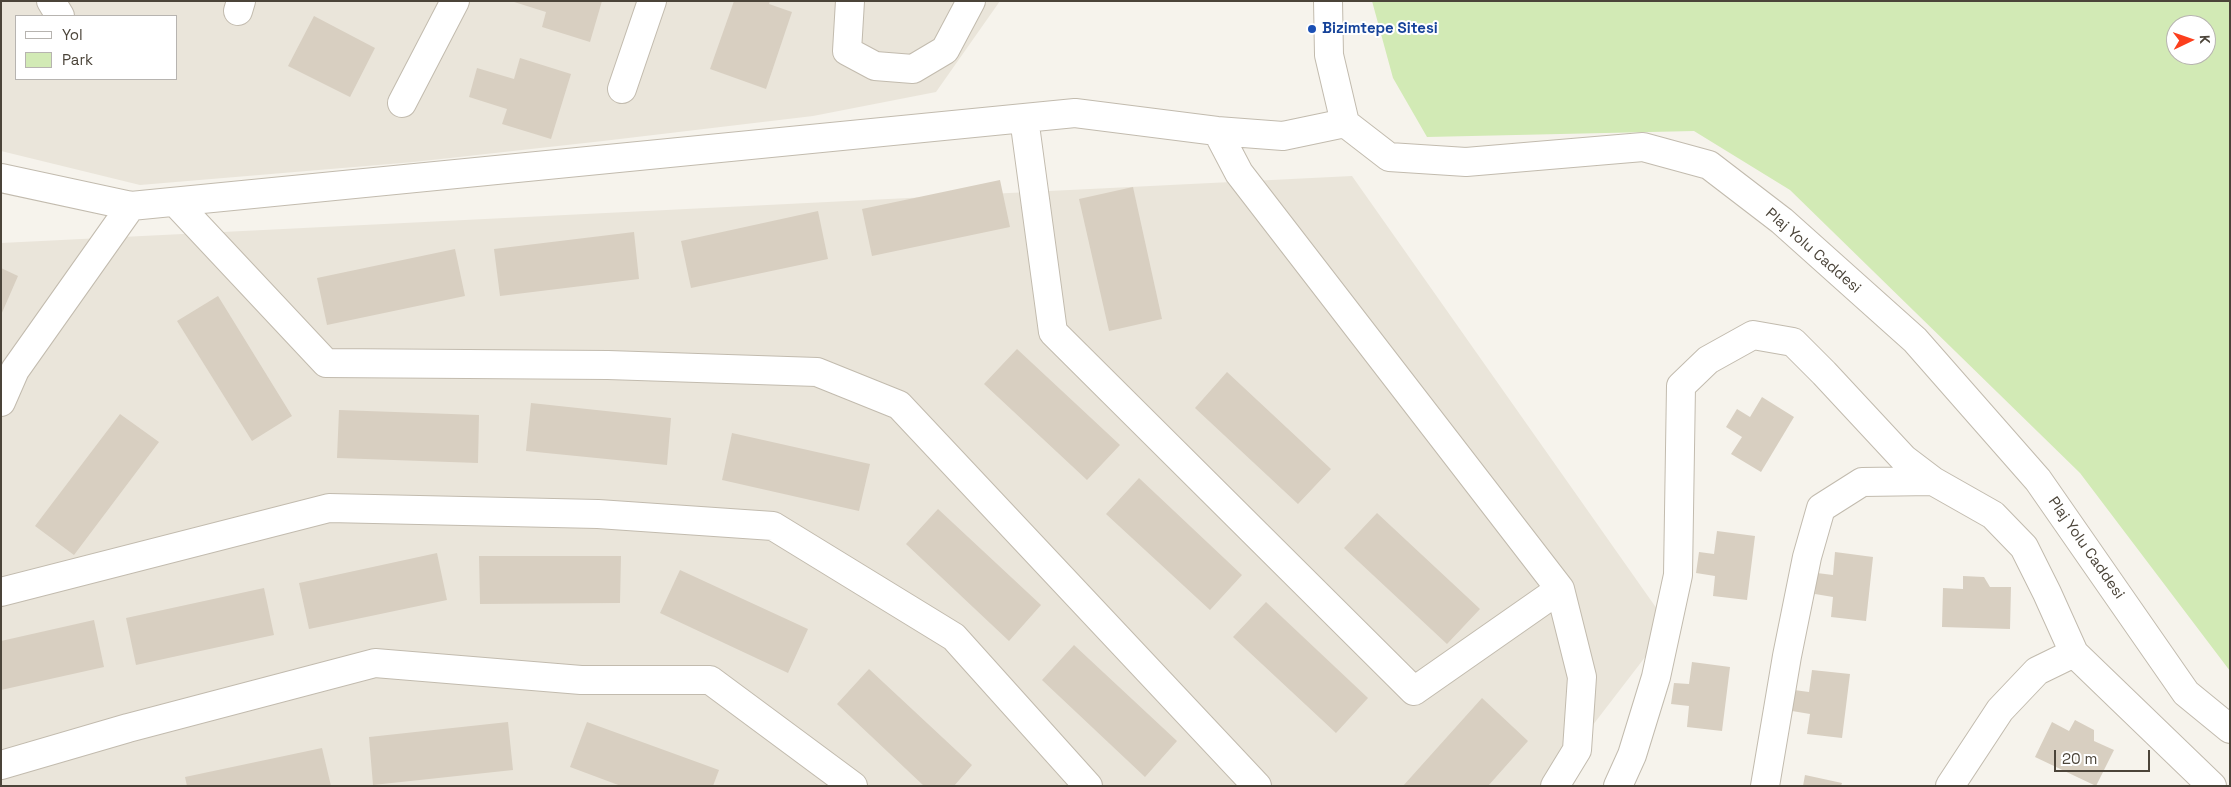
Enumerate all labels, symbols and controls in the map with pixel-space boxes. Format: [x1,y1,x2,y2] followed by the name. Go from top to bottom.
[15,15,178,80] legend
[2166,15,2216,65] north arrow
[1322,20,1438,38] place label: Bizimtepe Sitesi
[1306,23,1318,35] marker: Bizimtepe Sitesi
[62,25,83,44] text: Yol
[2196,34,2214,44] text: K
[62,50,93,69] text: Park
[1762,205,1864,297] street label: Plaj Yolu Caddesi
[2044,493,2128,603] street label: Plaj Yolu Caddesi
[2056,740,2152,772] scale bar
[2062,749,2097,768] text: 20 m

